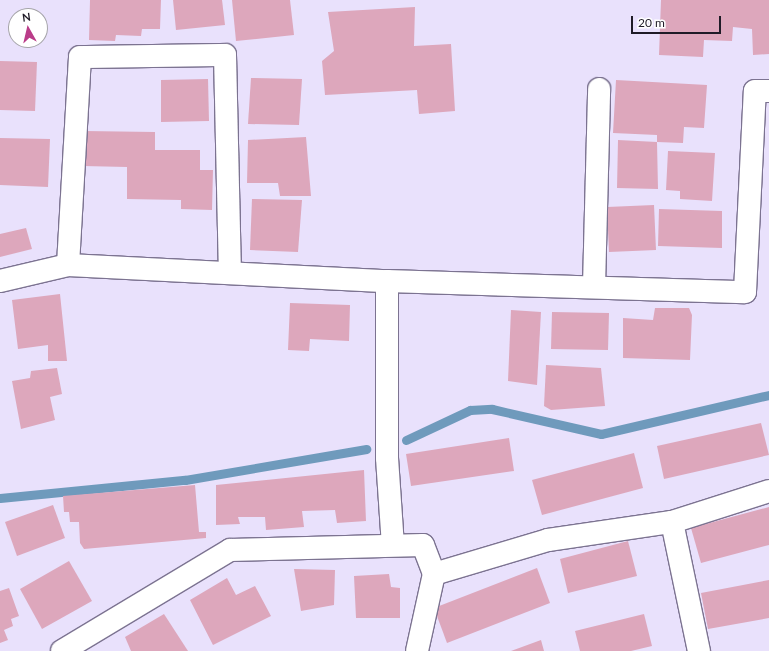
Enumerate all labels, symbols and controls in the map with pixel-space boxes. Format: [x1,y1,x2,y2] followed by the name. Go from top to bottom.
[8,8,48,48] north arrow
[633,8,723,34] scale bar
[21,10,31,24] text: N
[638,15,665,30] text: 20 m

